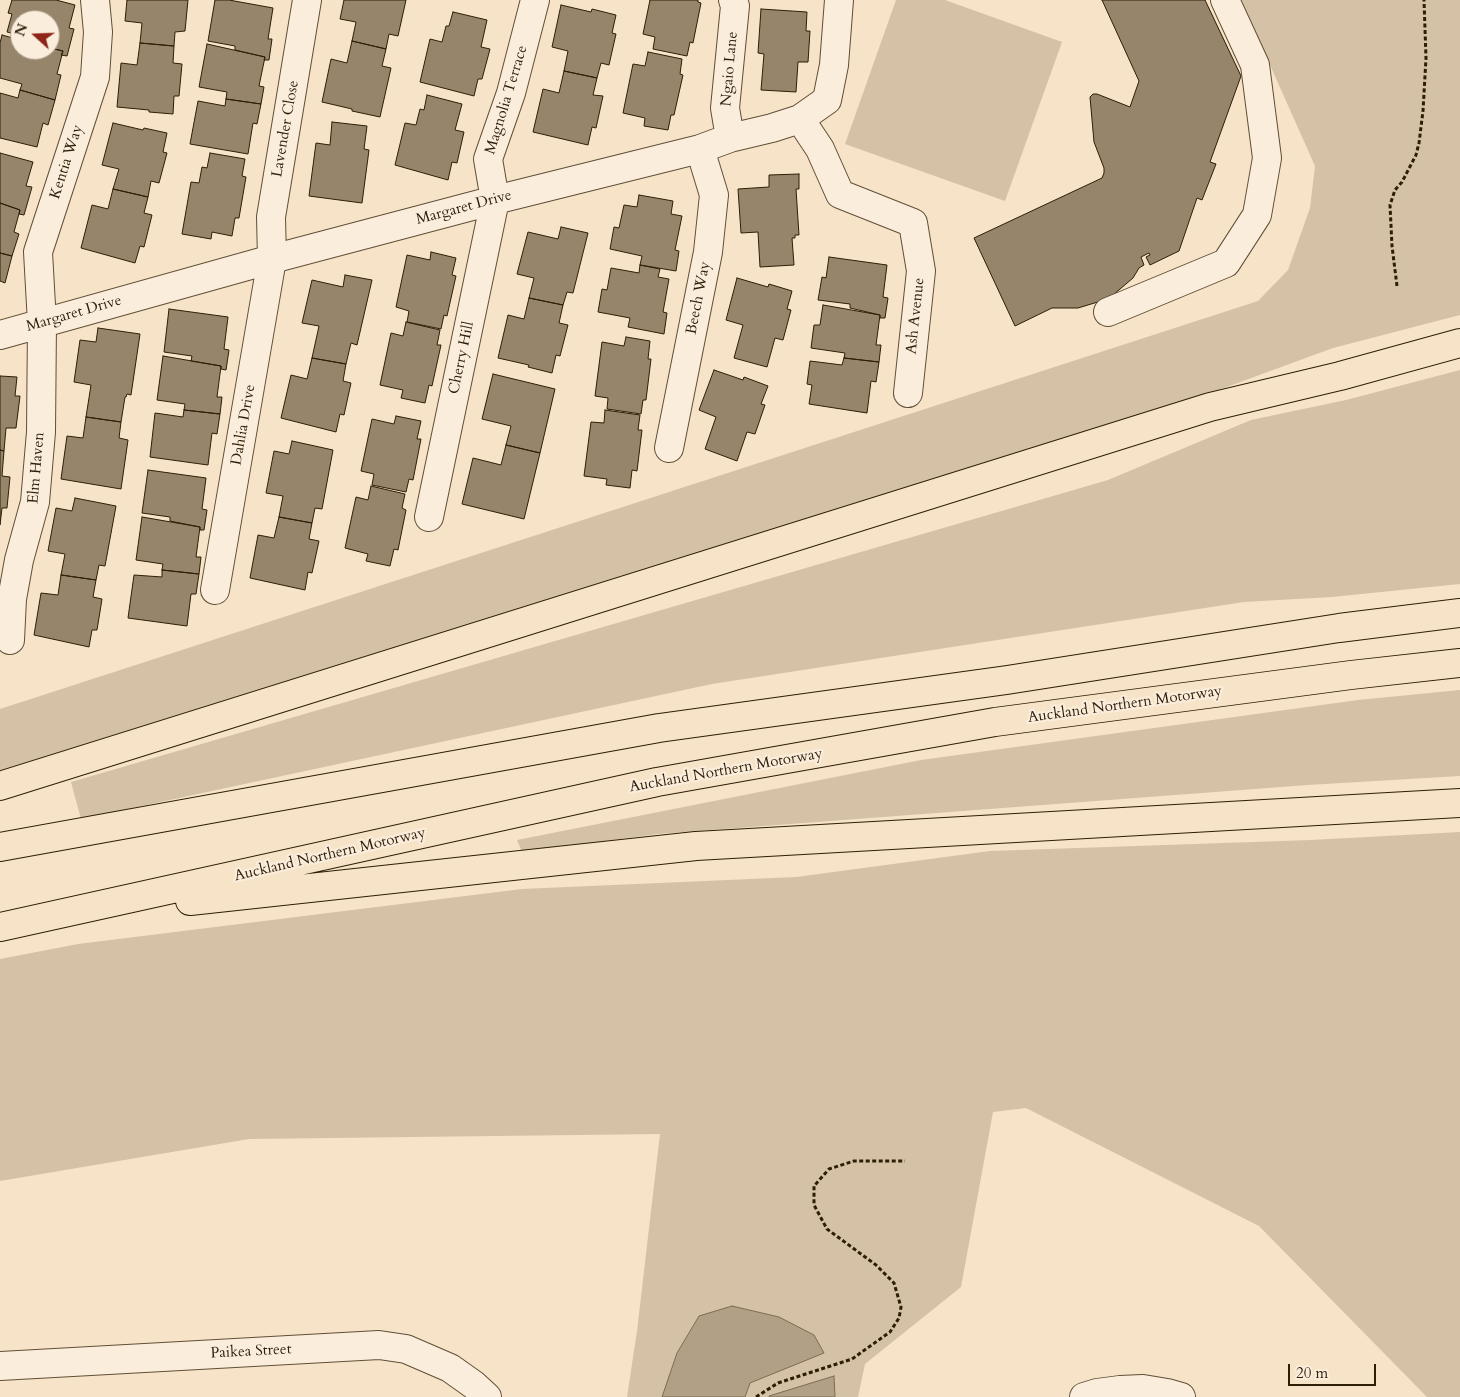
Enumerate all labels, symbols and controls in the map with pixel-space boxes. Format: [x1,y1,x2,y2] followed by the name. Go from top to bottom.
[10,10,60,60] north arrow
[10,21,32,39] text: N
[718,31,742,107] street label: Ngaio Lane
[482,43,532,157] street label: Magnolia Terrace
[269,79,303,179] street label: Lavender Close
[47,123,87,201] street label: Kentia Way
[414,187,514,229] street label: Margaret Drive
[683,260,715,336] street label: Beech Way
[903,277,929,355] street label: Ash Avenue
[24,292,124,336] street label: Margaret Drive
[446,320,478,396] street label: Cherry Hill
[228,383,260,467] street label: Dahlia Drive
[25,431,49,505] street label: Elm Haven
[1027,682,1223,728] street label: Auckland Northern Motorway
[628,745,824,797] street label: Auckland Northern Motorway
[233,824,427,886] street label: Auckland Northern Motorway
[210,1341,292,1363] street label: Paikea Street
[1290,1354,1378,1386] scale bar
[1296,1363,1328,1383] text: 20 m

